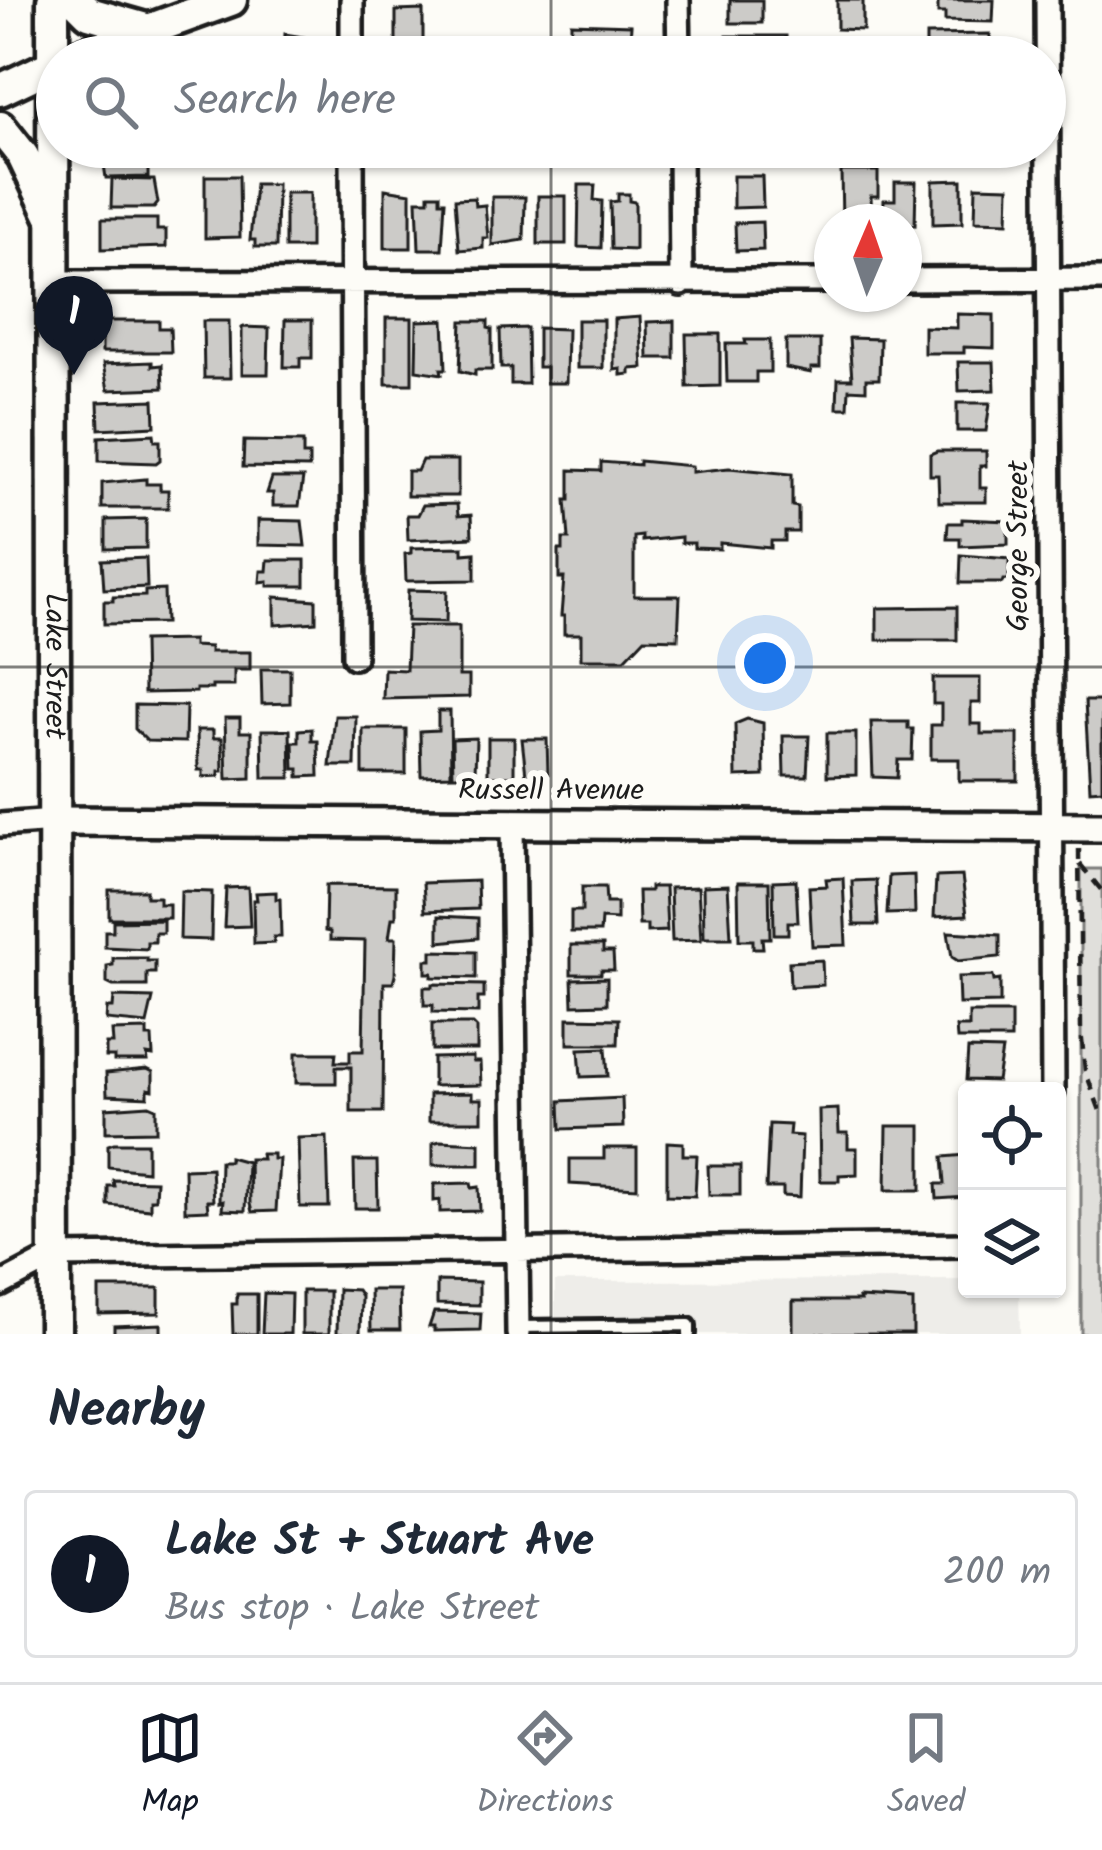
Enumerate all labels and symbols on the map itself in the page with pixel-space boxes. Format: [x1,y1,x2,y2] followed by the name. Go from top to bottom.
[814,204,922,312] north arrow
[35,276,113,375] pin: 1
[995,460,1043,632] street label: George Street
[30,593,78,740] street label: Lake Street
[735,633,795,693] your location
[458,767,644,815] street label: Russell Avenue

